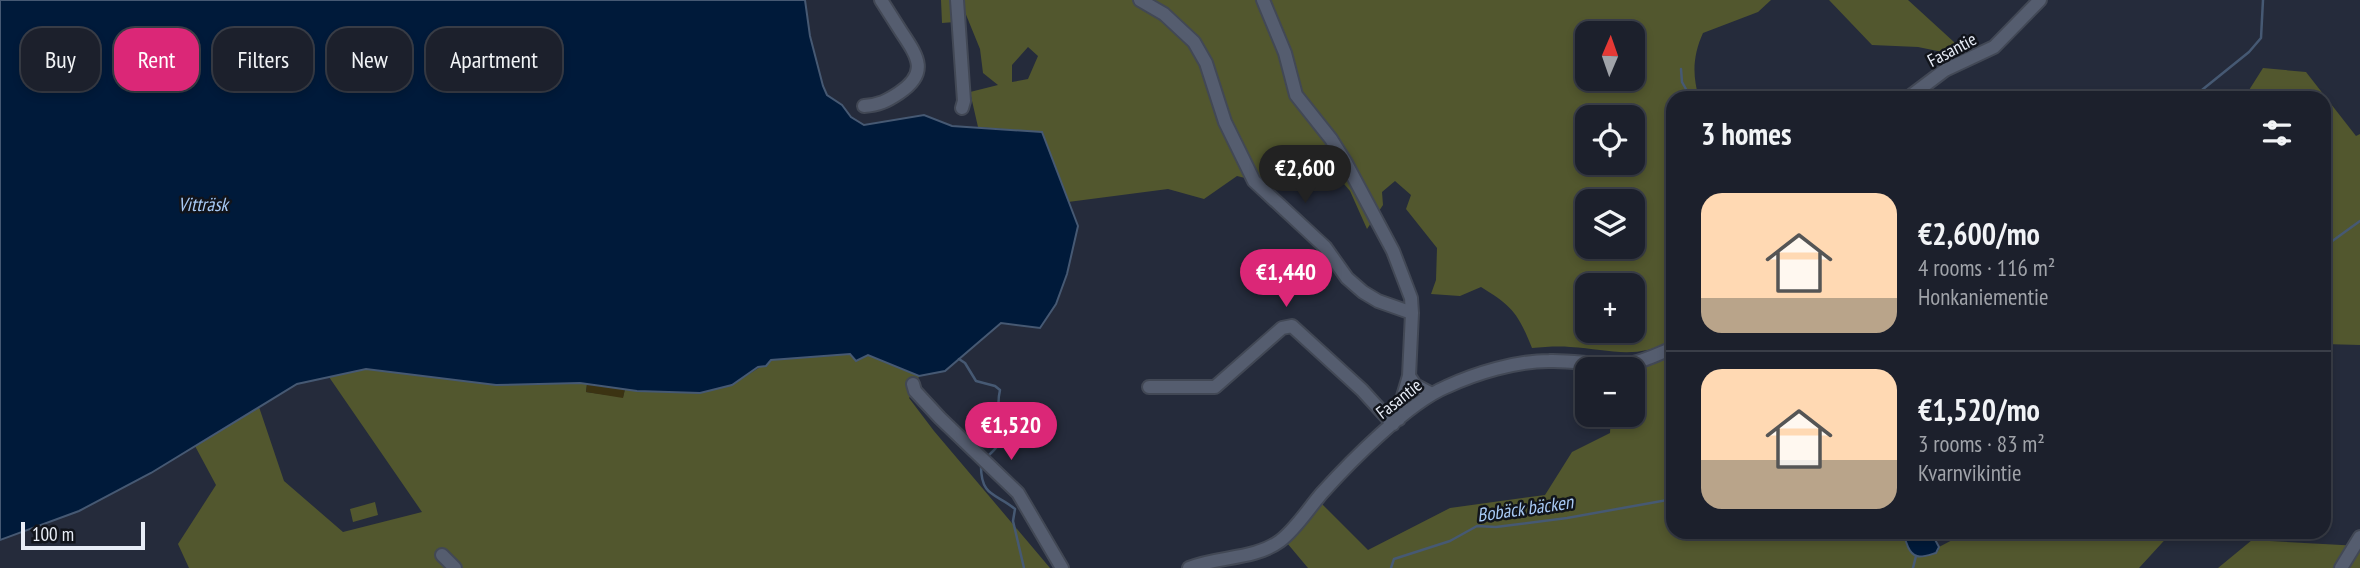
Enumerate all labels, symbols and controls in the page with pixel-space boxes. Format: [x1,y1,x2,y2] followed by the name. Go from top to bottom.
[1575,21,1645,91] north arrow
[1575,21,1645,427] map controls
[1923,27,1980,72] street label: Fasantie
[21,28,100,91] chip: Buy
[114,28,199,91] chip: Rent
[213,28,313,91] chip: Filters
[327,28,412,91] chip: New
[426,28,562,91] chip: Apartment
[1575,105,1645,175] button: locate
[1701,114,1792,153] text: 3 homes
[2258,114,2296,152] icon: filters
[1248,146,1362,205] pin: €2,600
[1275,153,1335,182] text: €2,600
[1575,189,1645,259] button: layers
[178,192,231,216] water label: Vitträsk
[1918,214,2040,253] text: €2,600/mo
[1757,221,1841,305] icon: home
[1229,250,1343,309] pin: €1,440
[1918,253,2055,282] text: 4 rooms · 116 m²
[1256,257,1316,286] text: €1,440
[1575,273,1645,343] button: +
[1918,282,2048,311] text: Honkaniementie
[1575,357,1645,427] button: −
[1371,373,1426,424] street label: Fasantie
[1918,390,2040,429] text: €1,520/mo
[1757,397,1841,481] icon: home
[954,402,1068,462] pin: €1,520
[981,410,1041,439] text: €1,520
[1918,429,2045,458] text: 3 rooms · 83 m²
[1918,458,2022,487] text: Kvarnvikintie
[1475,489,1576,527] water label: Bobäck bäcken
[21,519,145,551] scale bar
[32,522,74,546] text: 100 m

